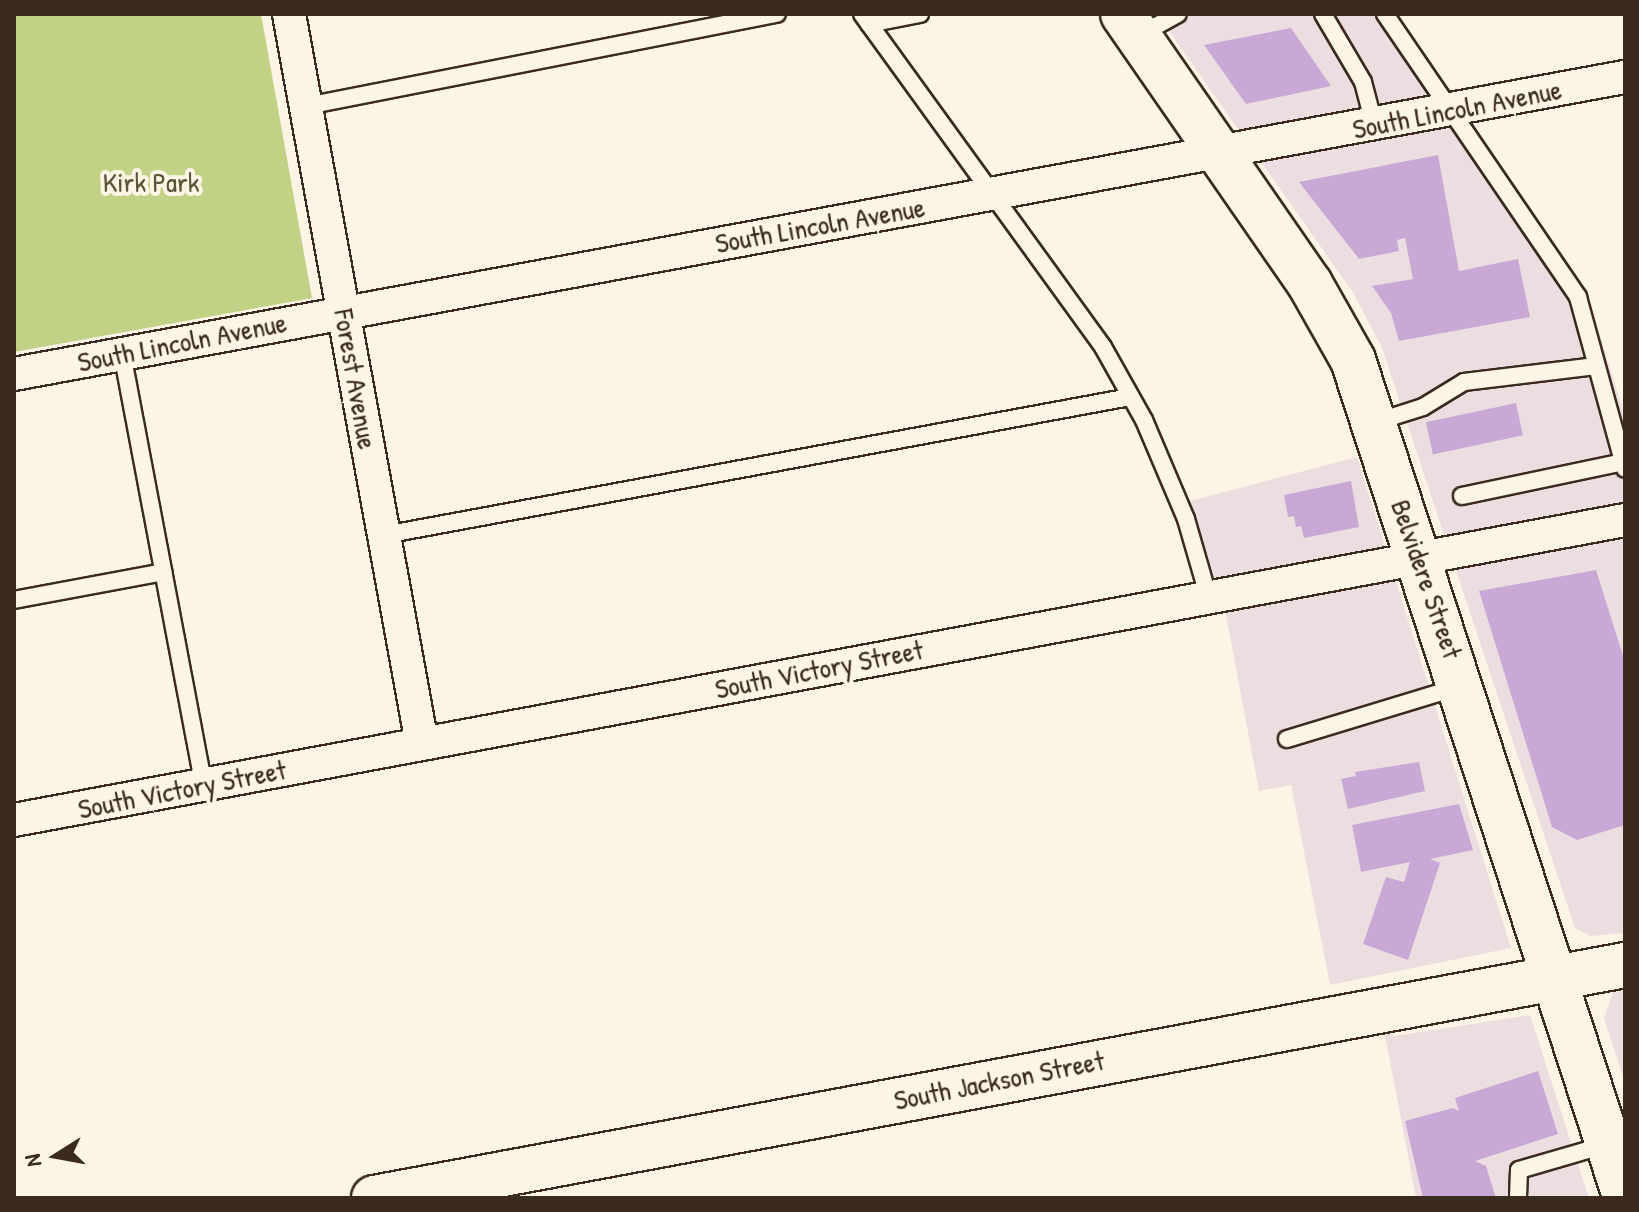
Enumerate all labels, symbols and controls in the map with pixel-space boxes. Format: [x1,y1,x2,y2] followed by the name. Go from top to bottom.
[1350,72,1564,146] street label: South Lincoln Avenue
[103,165,199,199] park label: Kirk Park
[713,190,927,260] street label: South Lincoln Avenue
[75,305,289,379] street label: South Lincoln Avenue
[327,306,385,452] street label: Forest Avenue
[1384,495,1470,663] street label: Belvidere Street
[712,632,926,706] street label: South Victory Street
[75,752,289,826] street label: South Victory Street
[891,1043,1107,1117] street label: South Jackson Street
[16,1116,96,1196] north arrow
[17,1152,48,1169] text: N

